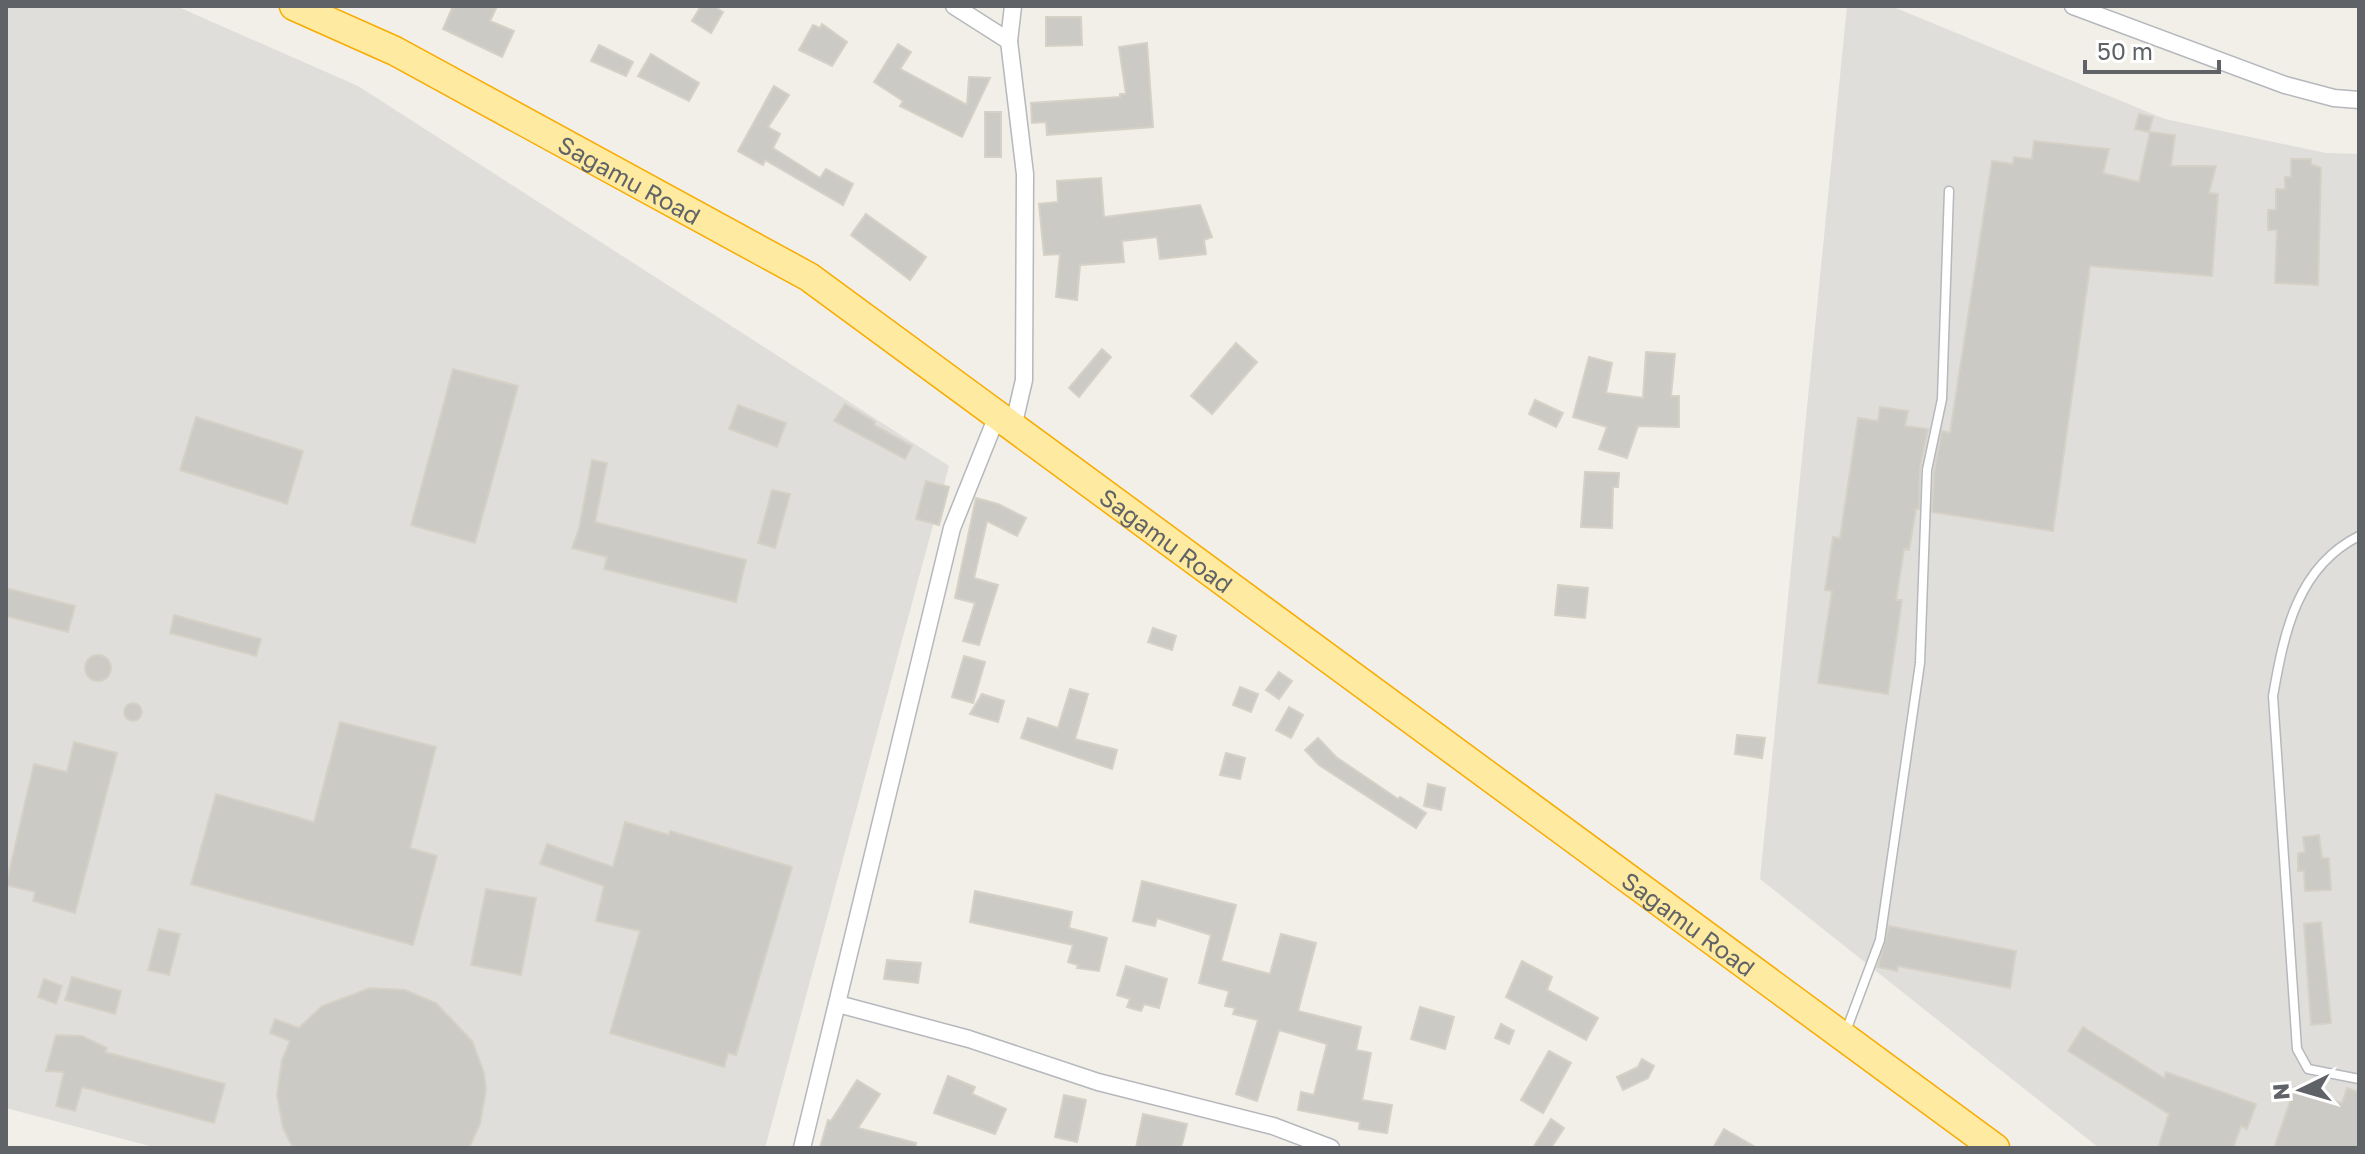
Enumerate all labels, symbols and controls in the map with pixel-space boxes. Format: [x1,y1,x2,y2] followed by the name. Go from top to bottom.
[2085,24,2219,74] scale bar
[2097,36,2153,65] text: 50 m
[553,129,706,230] street label: Sagamu Road
[1094,481,1239,598] street label: Sagamu Road
[1617,865,1761,982] street label: Sagamu Road
[2261,1050,2341,1130] north arrow
[2266,1082,2295,1101] text: N

